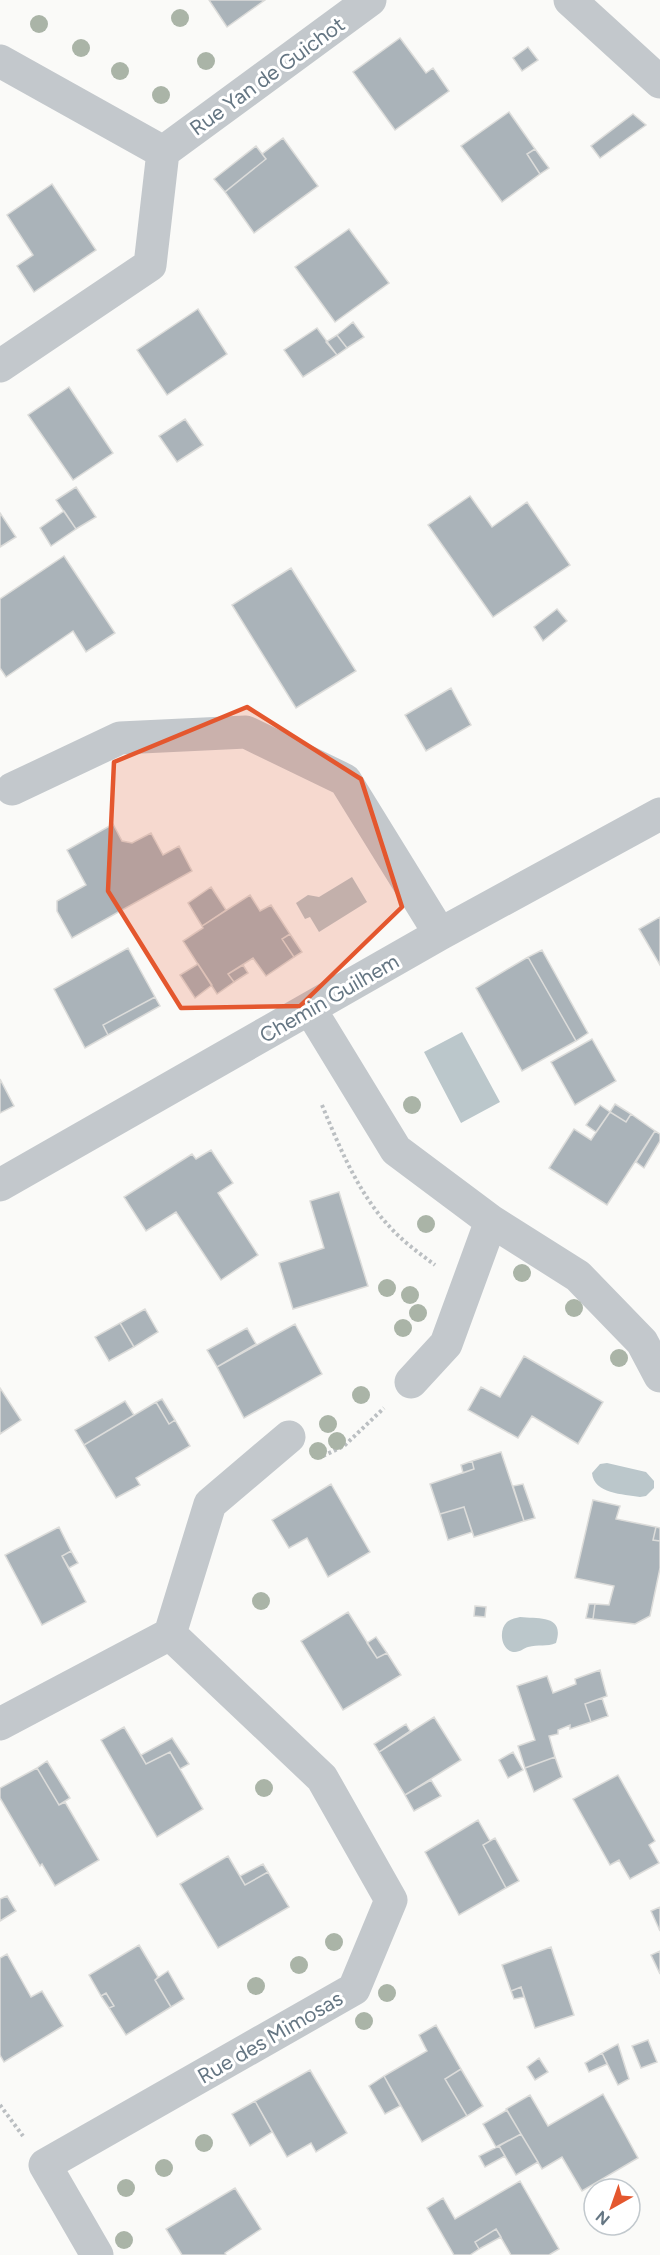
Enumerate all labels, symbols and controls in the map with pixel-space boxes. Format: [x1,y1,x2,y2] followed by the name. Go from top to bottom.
[185,11,349,141] street label: Rue Yan de Guichot
[255,948,403,1048] street label: Chemin Guilhem
[193,1985,347,2089] street label: Rue des Mimosas
[582,2177,642,2237] north arrow
[592,2207,614,2229] text: N

